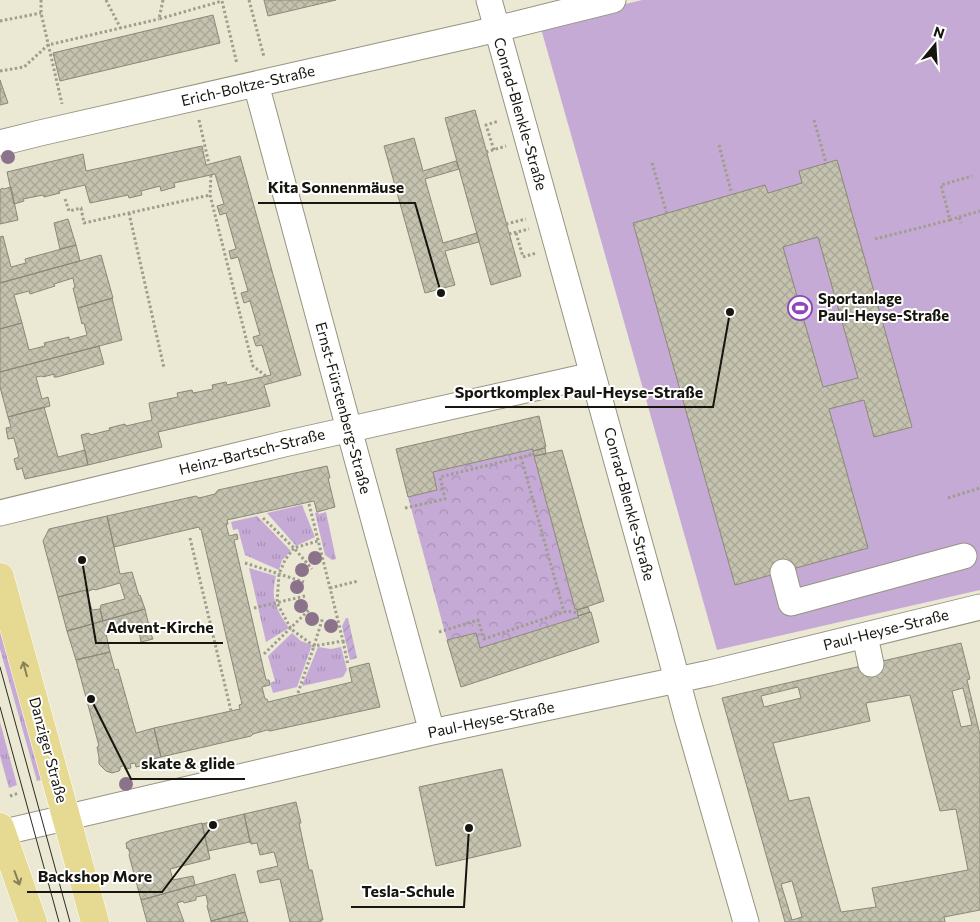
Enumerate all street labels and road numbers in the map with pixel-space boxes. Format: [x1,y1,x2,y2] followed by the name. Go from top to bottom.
[491,35,551,192] street label: Conrad-Blenkle-Straße
[179,61,317,109] street label: Erich-Boltze-Straße
[312,320,376,496] street label: Ernst-Fürstenberg-Straße
[177,424,327,478] street label: Heinz-Bartsch-Straße
[601,425,659,583] street label: Conrad-Blenkle-Straße
[821,605,951,653] street label: Paul-Heyse-Straße
[26,695,72,805] street label: Danziger Straße
[426,697,556,741] street label: Paul-Heyse-Straße

